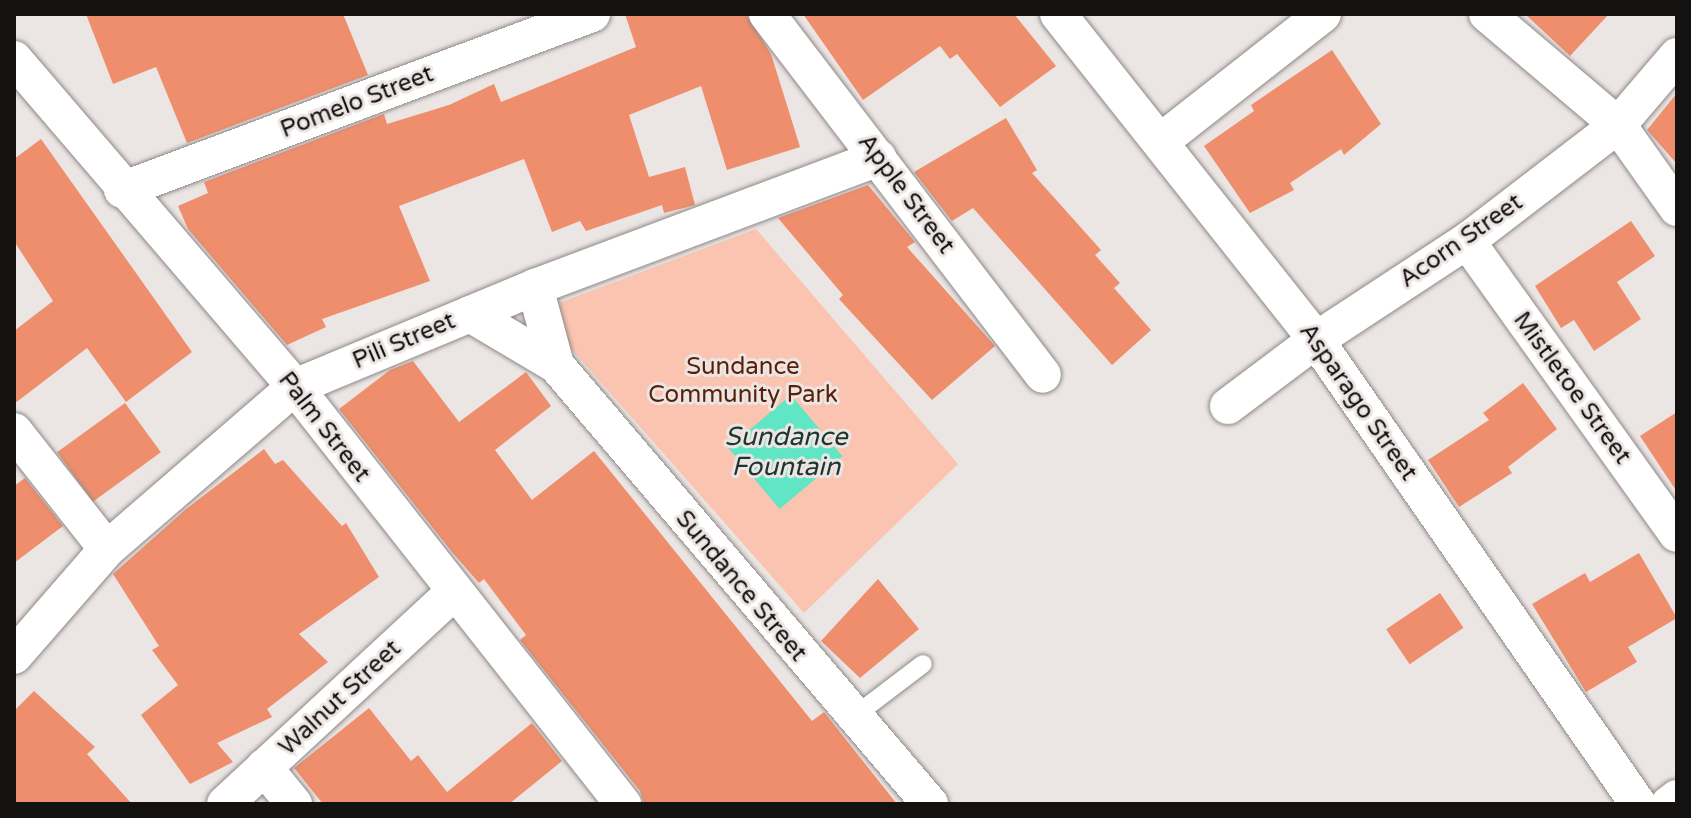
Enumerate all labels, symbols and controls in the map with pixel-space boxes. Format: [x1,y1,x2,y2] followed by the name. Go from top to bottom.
[276,60,438,144] street label: Pomelo Street
[852,128,960,260] street label: Apple Street
[1394,188,1528,294] street label: Acorn Street
[1507,306,1637,470] street label: Mistletoe Street
[348,307,460,375] street label: Pili Street
[1293,318,1423,486] street label: Asparago Street
[648,353,838,409] park label: Sundance Community Park
[272,366,376,488] street label: Palm Street
[725,421,847,482] water label: Sundance Fountain
[669,505,813,667] street label: Sundance Street
[273,634,407,762] street label: Walnut Street

